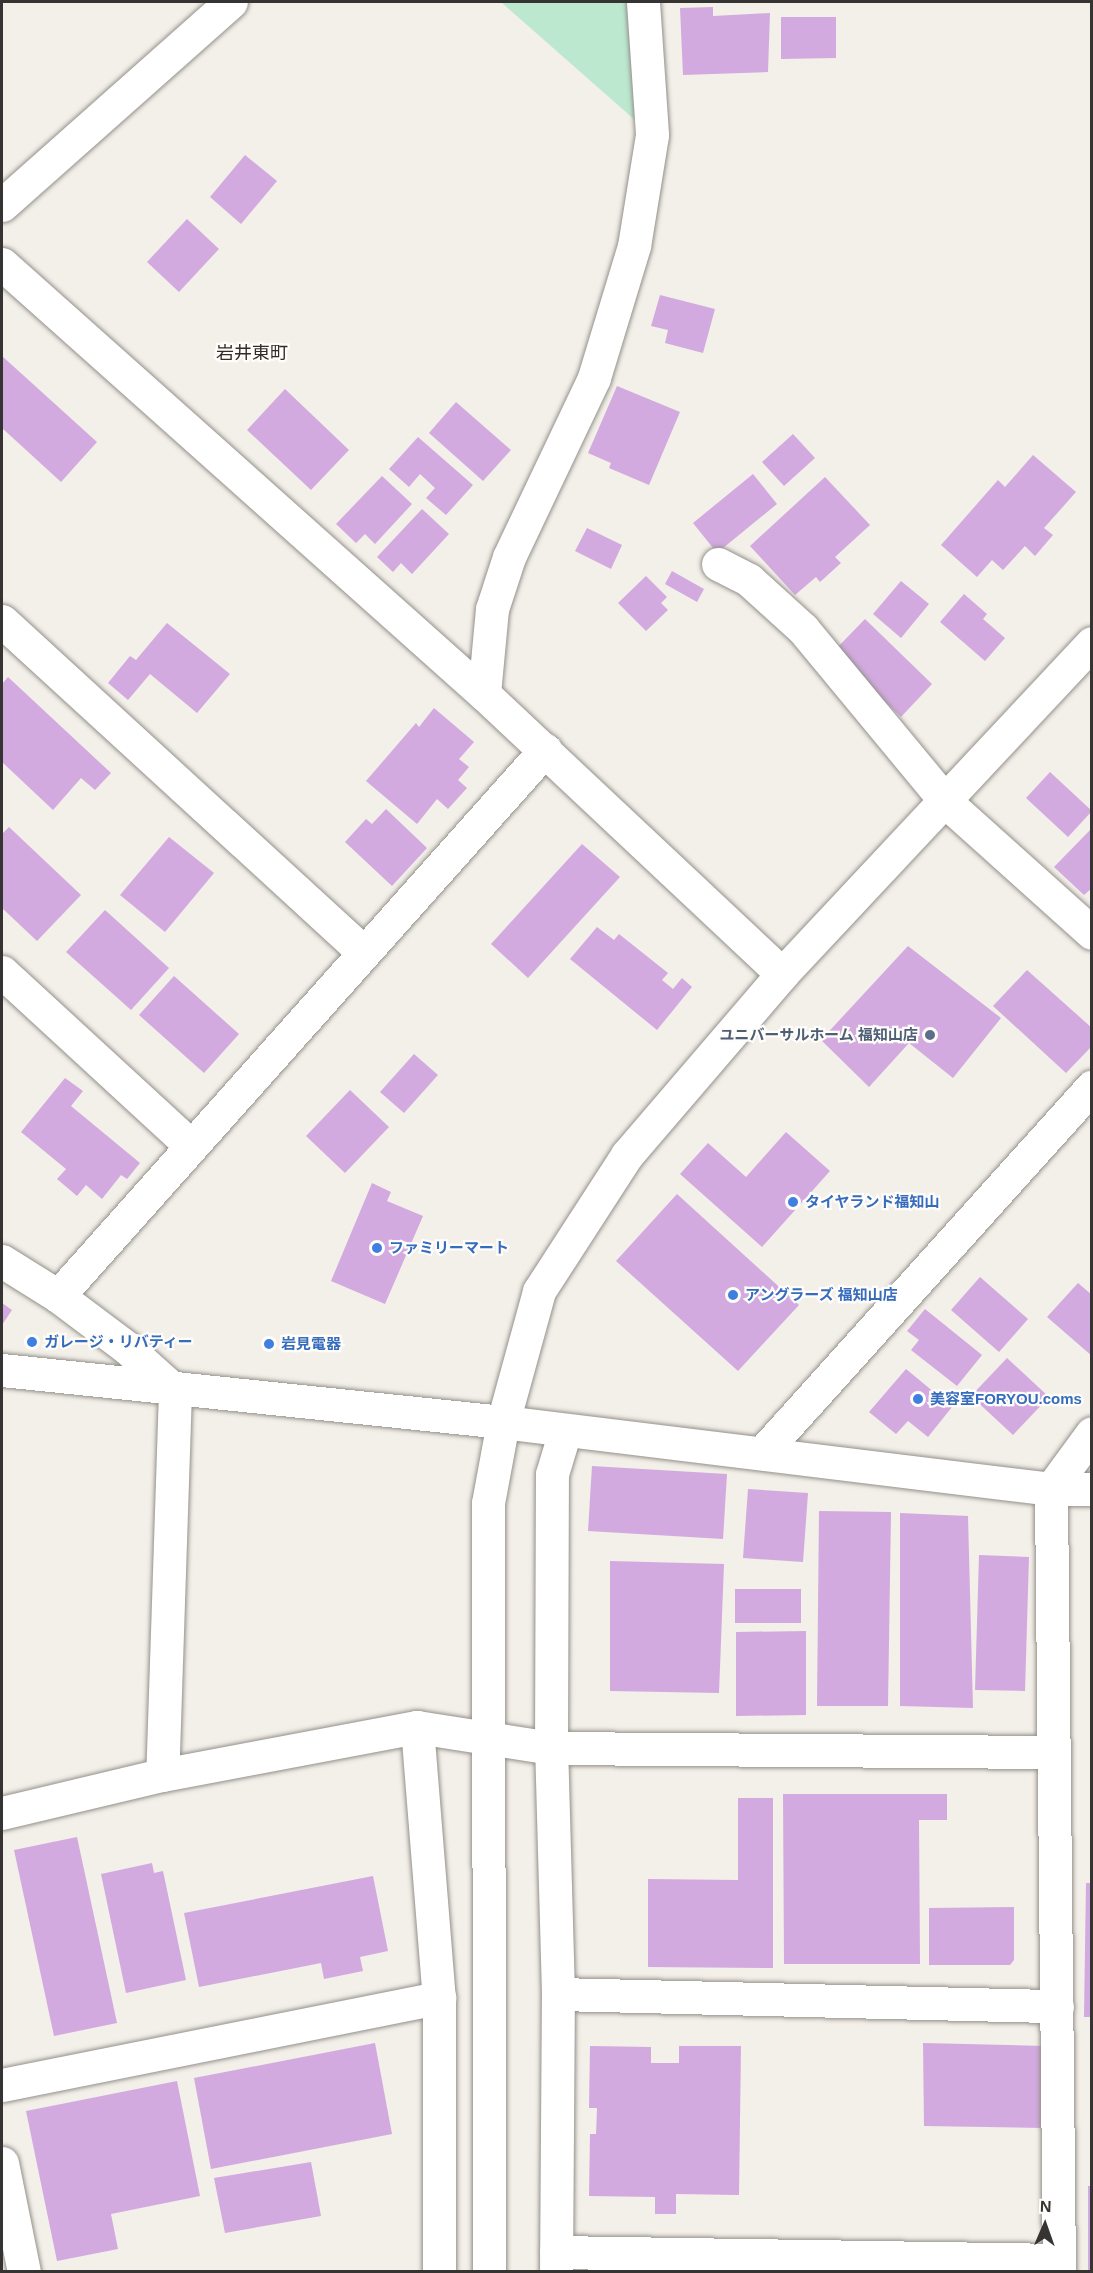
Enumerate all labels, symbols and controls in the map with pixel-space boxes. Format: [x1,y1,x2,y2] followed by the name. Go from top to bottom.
[216,342,288,364] district label: 岩井東町
[719,1026,918,1044] place label: ユニバーサルホーム 福知山店
[923,1028,937,1042] marker: ユニバーサルホーム 福知山店
[805,1193,940,1211] place label: タイヤランド福知山
[786,1195,800,1209] marker: タイヤランド福知山
[389,1239,509,1257] place label: ファミリーマート
[370,1241,384,1255] marker: ファミリーマート
[745,1286,899,1304] place label: アングラーズ 福知山店
[726,1288,740,1302] marker: アングラーズ 福知山店
[44,1333,194,1351] place label: ガレージ・リバティー
[25,1335,39,1349] marker: ガレージ・リバティー
[281,1335,341,1353] place label: 岩見電器
[262,1337,276,1351] marker: 岩見電器
[930,1390,1082,1408] place label: 美容室FORYOU.coms
[911,1392,925,1406] marker: 美容室FORYOU.coms
[1015,2195,1075,2255] north arrow
[1040,2198,1052,2215] text: N

